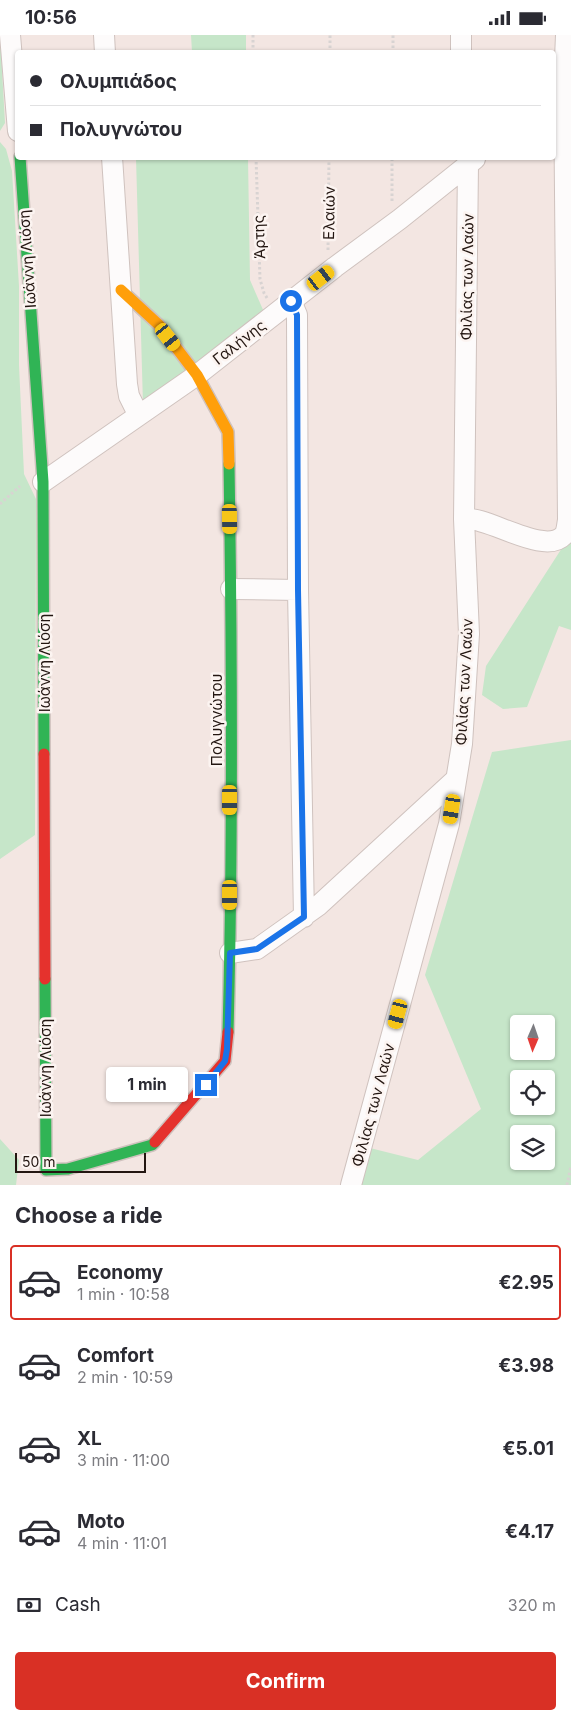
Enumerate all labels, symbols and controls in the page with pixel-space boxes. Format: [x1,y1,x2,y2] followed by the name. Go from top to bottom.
[25,6,77,29] text: 10:56
[60,70,177,93] text: Ολυμπιάδος
[60,118,182,141] text: Πολυγνώτου
[319,186,339,240] street label: Ελαιών
[14,209,40,309] street label: Ιωάννη Λιόση
[456,213,478,341] street label: Φιλίας των Λαών
[249,215,269,259] street label: Άρτης
[304,263,337,293] car
[280,290,302,312] route start
[209,315,269,369] street label: Γαλήνης
[152,321,183,353] car
[222,504,237,534] car
[35,614,54,712] street label: Ιωάννη Λιόση
[451,618,477,746] street label: Φιλίας των Λαών
[207,674,226,766] street label: Πολυγνώτου
[222,785,237,815] car
[442,793,461,825] car
[222,880,237,910] car
[386,998,409,1030] car
[510,1015,555,1060] north arrow
[510,1015,555,1170] map controls
[36,1019,55,1117] street label: Ιωάννη Λιόση
[347,1041,399,1169] street label: Φιλίας των Λαών
[106,1067,188,1103] callout: 1 min
[510,1070,555,1115] button: locate
[127,1074,167,1094] text: 1 min
[195,1074,217,1096] route end
[510,1125,555,1170] button: layers
[15,1150,146,1173] scale bar
[22,1153,56,1170] text: 50 m
[15,1202,163,1228] text: Choose a ride
[17,1260,62,1305] icon: car
[77,1261,163,1284] text: Economy
[498,1271,554,1294] text: €2.95
[77,1284,170,1304] text: 1 min · 10:58
[17,1343,62,1388] icon: car
[77,1344,154,1367] text: Comfort
[498,1354,554,1377] text: €3.98
[77,1367,173,1387] text: 2 min · 10:59
[17,1426,62,1471] icon: car
[77,1427,102,1450] text: XL
[502,1437,554,1460] text: €5.01
[77,1450,170,1470] text: 3 min · 11:00
[17,1509,62,1554] icon: car
[77,1510,125,1533] text: Moto
[505,1520,554,1543] text: €4.17
[77,1533,167,1553] text: 4 min · 11:01
[15,1591,43,1619] icon: cash
[55,1593,101,1616] text: Cash
[508,1595,556,1615] text: 320 m
[15,1652,556,1710] button: Confirm

